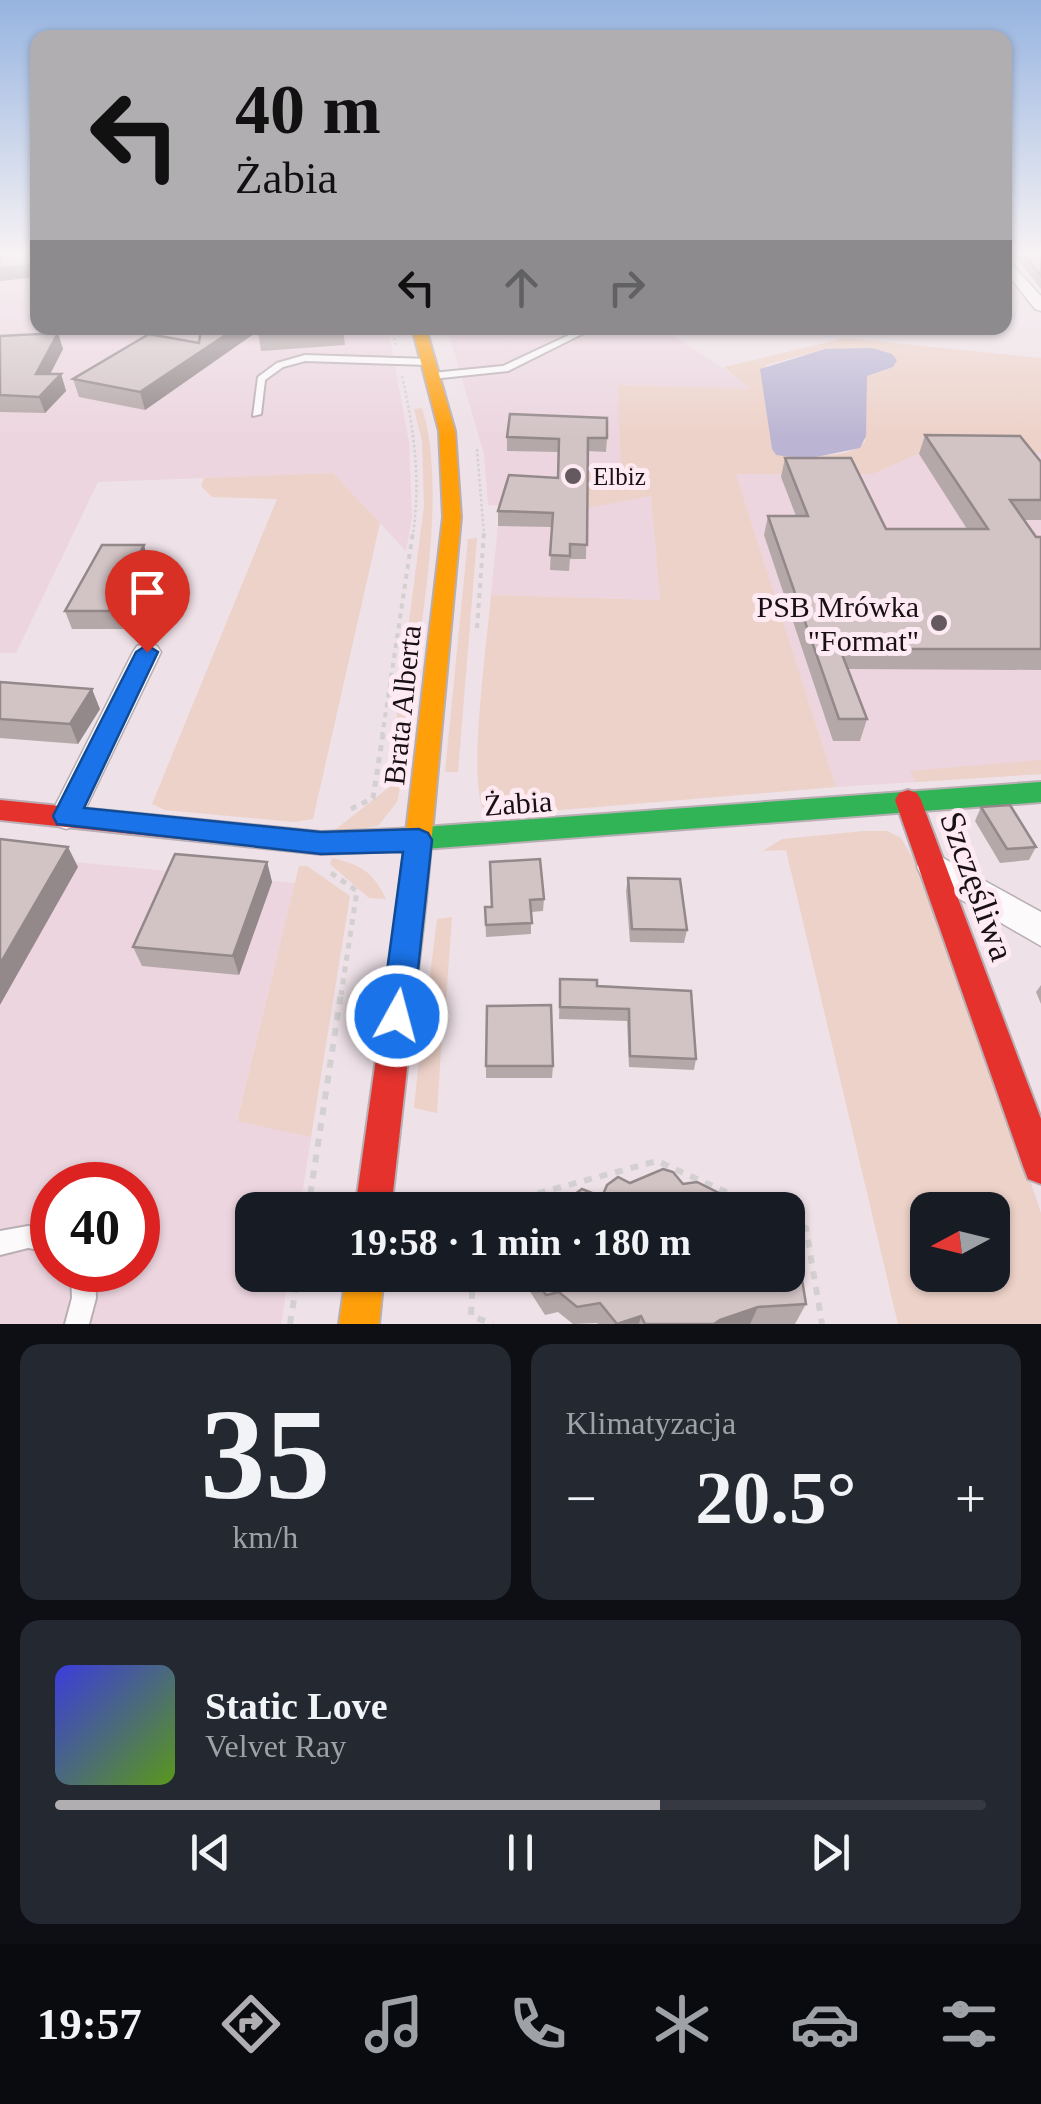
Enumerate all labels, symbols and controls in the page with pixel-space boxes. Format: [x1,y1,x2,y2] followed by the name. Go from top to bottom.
[70,70,200,200] icon: left
[235,71,381,148] text: 40 m
[235,153,337,203] text: Żabia
[389,260,444,315] icon: left
[494,260,549,315] icon: ahead
[599,260,654,315] icon: right
[593,463,646,490] place label: Elbiz
[562,465,584,487] marker: Elbiz
[105,550,190,653] pin
[120,565,175,620] icon: arrive
[756,590,919,657] place label: PSB Mrówka "Format"
[928,612,950,634] marker: PSB Mrówka "Format"
[377,623,427,787] street label: Brata Alberta
[483,784,553,822] street label: Żabia
[932,806,1022,966] street label: Szczęśliwa
[345,964,449,1068] position arrow
[30,1162,160,1292] speed limit sign: 40
[910,1192,1010,1292] north arrow
[910,1192,1010,1292] map controls
[349,1221,691,1263] text: 19:58 · 1 min · 180 m
[200,1382,330,1526] text: 35
[566,1405,736,1441] text: Klimatyzacja
[695,1456,856,1539] text: 20.5°
[566,1468,597,1529] text: −
[955,1468,986,1529] text: +
[232,1519,298,1555] text: km/h
[205,1685,388,1727] text: Static Love
[205,1728,346,1764] text: Velvet Ray
[183,1825,238,1880] icon: previous
[493,1825,548,1880] icon: pause
[803,1825,858,1880] icon: next
[216,1989,286,2059] icon: directions
[359,1989,429,2059] icon: music
[503,1989,573,2059] icon: phone
[647,1989,717,2059] icon: climate
[790,1989,860,2059] icon: car
[934,1989,1004,2059] icon: filters
[37,1999,142,2049] text: 19:57

